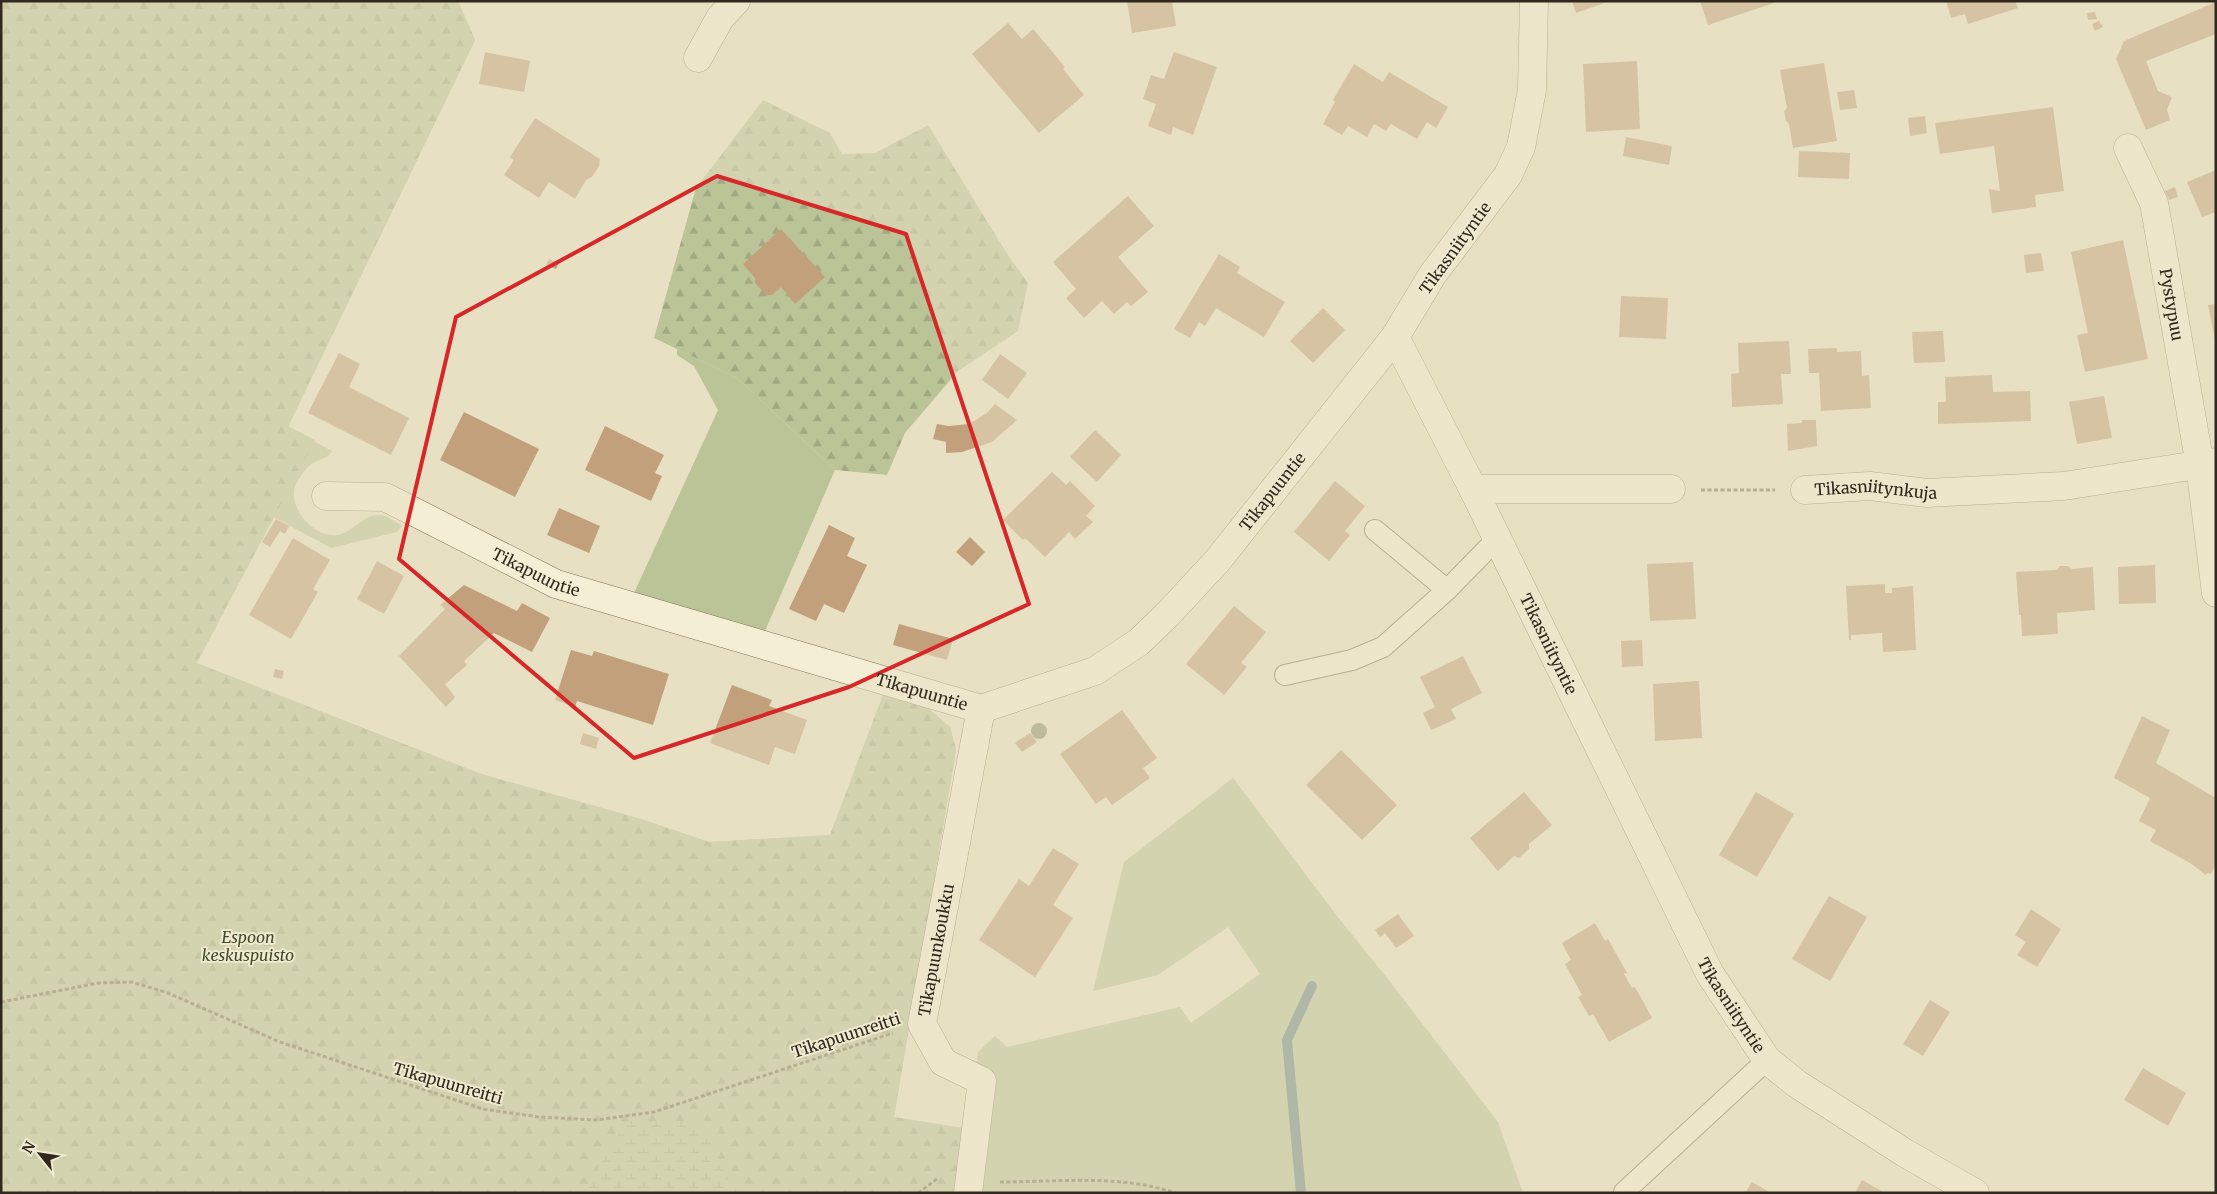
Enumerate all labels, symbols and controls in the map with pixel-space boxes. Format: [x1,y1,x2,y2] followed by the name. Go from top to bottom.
[1415,198,1495,298] street label: Tikasniityntie
[2156,267,2188,342] street label: Pystypuu
[1235,448,1310,535] street label: Tikapuuntie
[1814,476,1938,503] street label: Tikasniitynkuja
[489,543,582,601] street label: Tikapuuntie
[1516,590,1582,698] street label: Tikasniityntie
[873,669,970,715] street label: Tikapuuntie
[914,882,958,1018] street label: Tikapuunkoukku
[202,927,294,965] park label: Espoon keskuspuisto
[1693,954,1769,1057] street label: Tikasniityntie
[789,1008,903,1062] street label: Tikapuunreitti
[391,1058,505,1108] street label: Tikapuunreitti
[15,1129,65,1179] north arrow
[18,1138,39,1157] text: N

